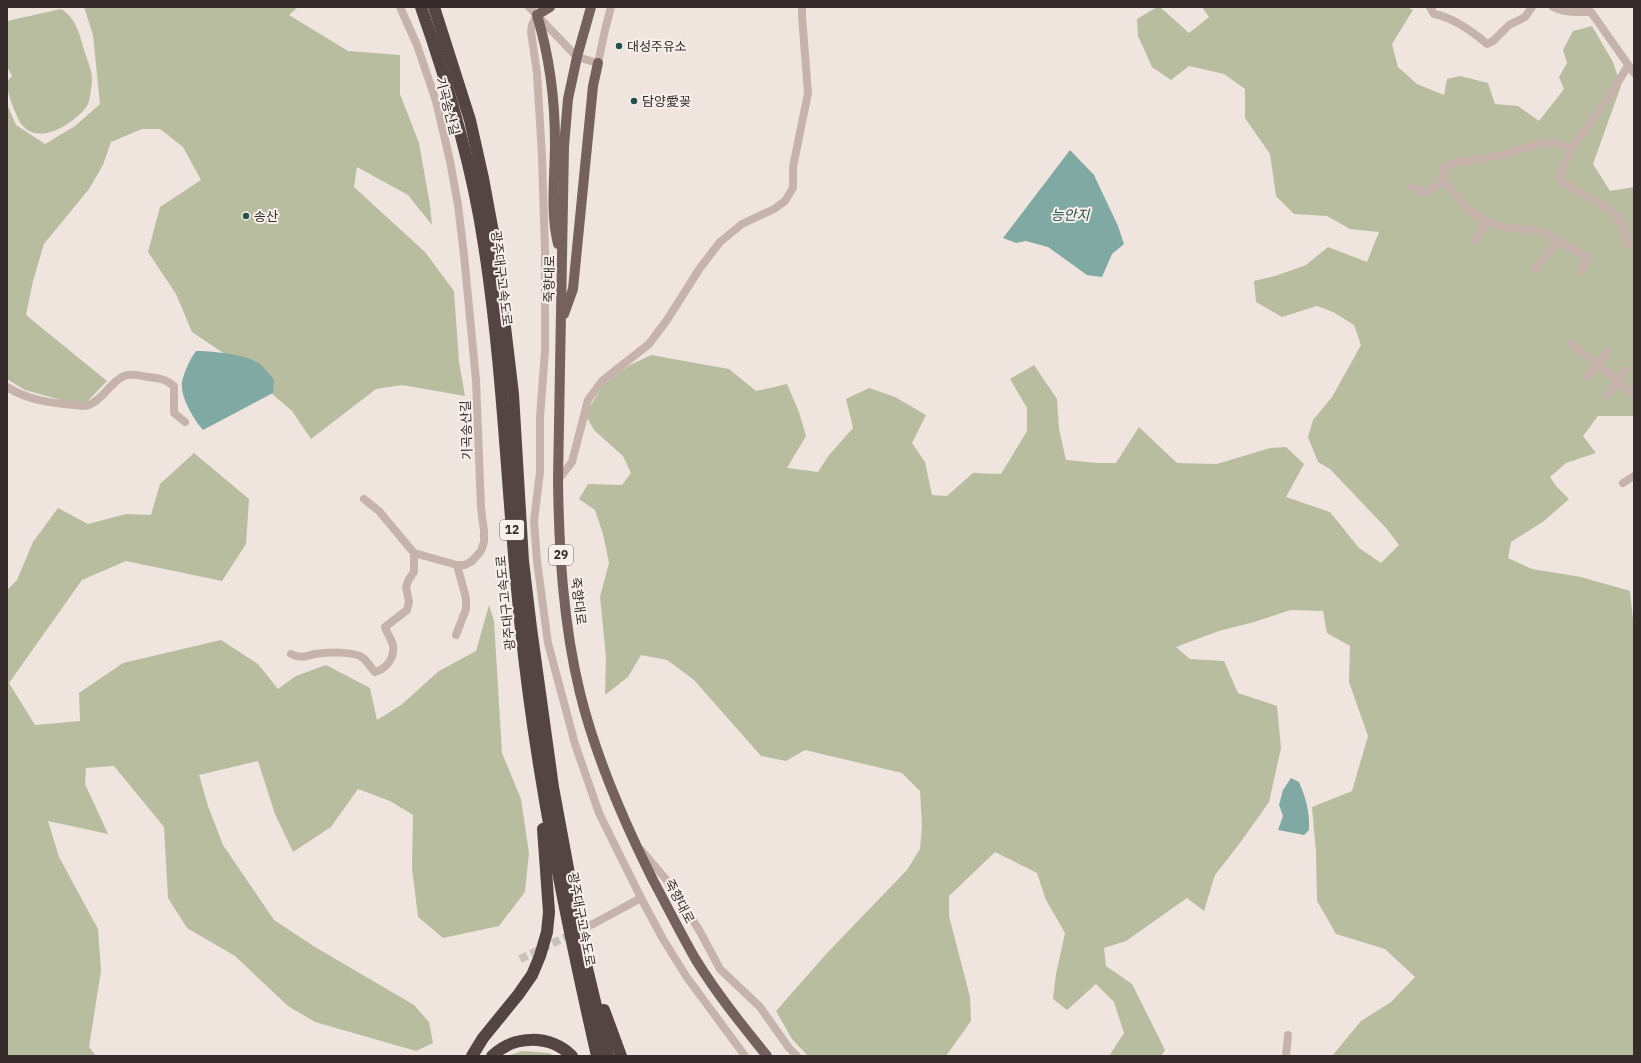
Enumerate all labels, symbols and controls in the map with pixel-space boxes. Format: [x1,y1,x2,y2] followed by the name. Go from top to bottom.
[627,38,687,55] place label: 대성주유소
[614,41,624,51] marker: 대성주유소
[432,75,463,137] street label: 기곡송산길
[642,93,691,110] place label: 담양愛꽂
[629,96,639,106] marker: 담양愛꽂
[1051,206,1090,224] water label: 능안지
[254,208,278,225] place label: 송산
[241,211,251,221] marker: 송산
[487,230,516,327] street label: 광주대구고속도로
[541,255,558,303] street label: 죽향대로
[457,400,476,460] street label: 기곡송산길
[500,520,524,540] road number: 12
[549,545,573,565] road number: 29
[492,554,519,651] street label: 광주대구고속도로
[567,576,590,626] street label: 죽향대로
[564,871,599,968] street label: 광주대구고속도로
[661,876,698,926] street label: 죽향대로

